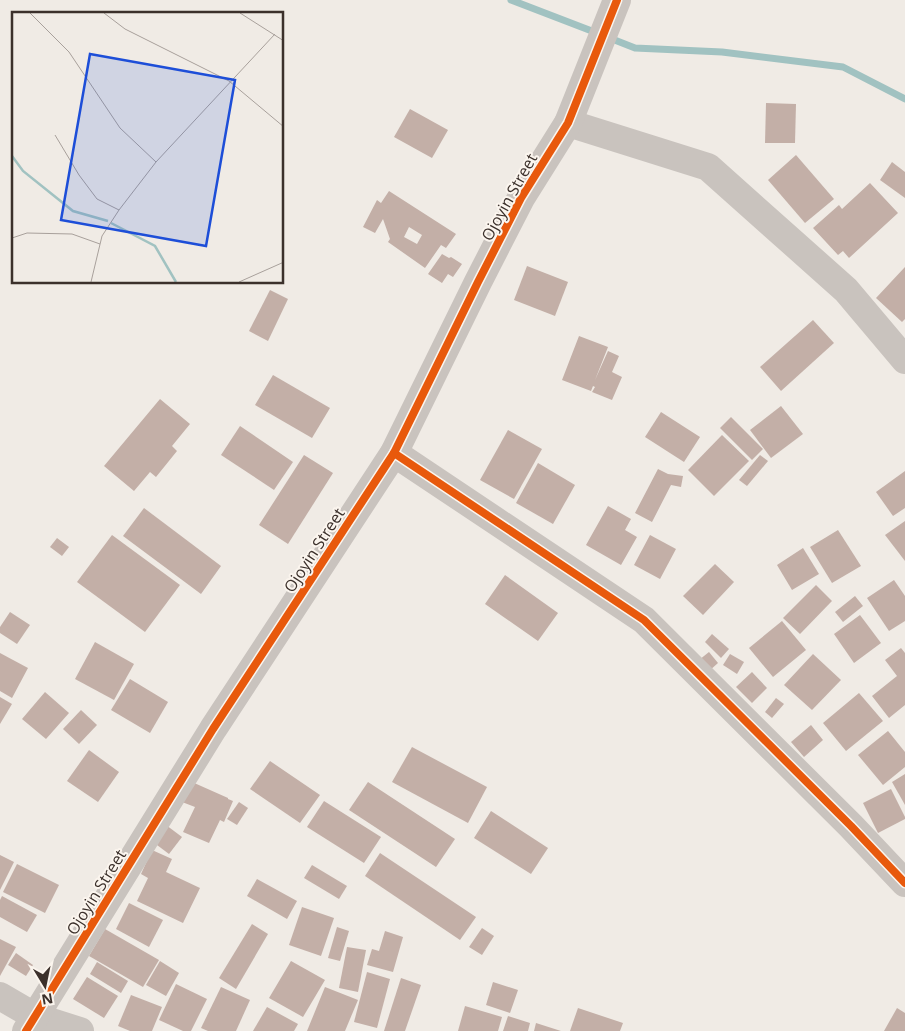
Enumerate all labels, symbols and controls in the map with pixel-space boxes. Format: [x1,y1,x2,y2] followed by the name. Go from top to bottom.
[12,12,284,284] inset map
[476,149,542,245] street label: Ojoyin Street
[278,503,350,597] street label: Ojoyin Street
[61,845,131,939] street label: Ojoyin Street
[20,961,70,1011] north arrow
[40,989,55,1010] text: N

